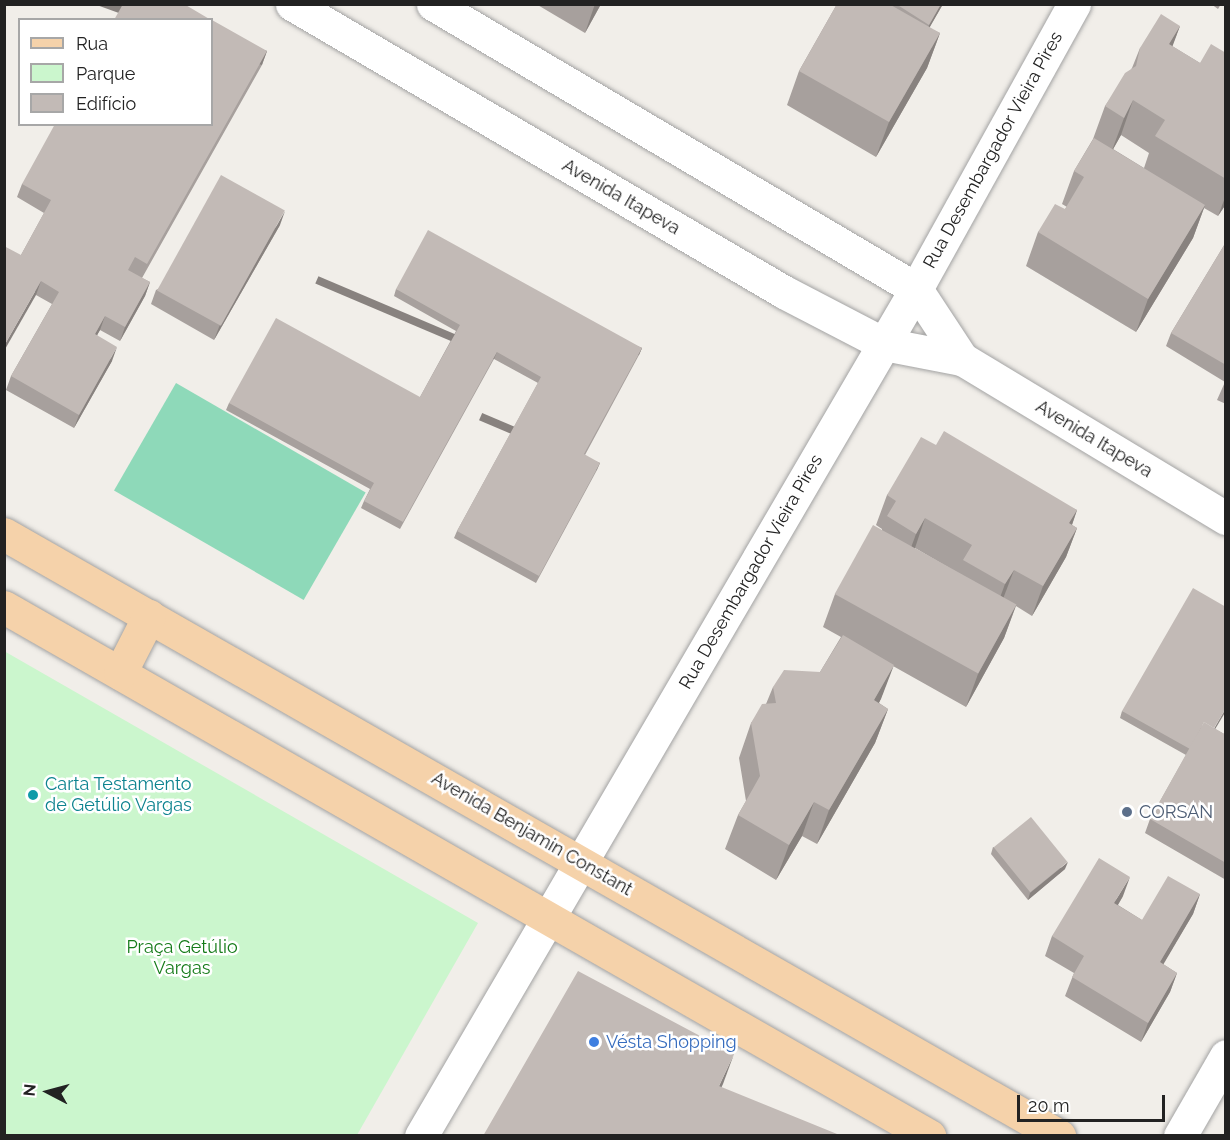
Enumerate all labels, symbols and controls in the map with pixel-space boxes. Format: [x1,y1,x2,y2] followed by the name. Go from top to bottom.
[18,18,213,126] legend
[918,27,1068,273] street label: Rua Desembargador Vieira Pires
[76,33,108,54] text: Rua
[76,63,135,84] text: Parque
[76,93,136,114] text: Edifício
[558,155,684,239] street label: Avenida Itapeva
[1032,396,1156,482] street label: Avenida Itapeva
[675,450,827,694] street label: Rua Desembargador Vieira Pires
[428,768,636,900] street label: Avenida Benjamin Constant
[45,774,192,816] place label: Carta Testamento de Getúlio Vargas
[26,788,40,802] marker: Carta Testamento de Getúlio Vargas
[1139,801,1213,823] place label: CORSAN
[1120,805,1134,819] marker: CORSAN
[126,937,238,980] park label: Praça Getúlio Vargas
[606,1031,737,1053] place label: Vésta Shopping
[587,1035,601,1049] marker: Vésta Shopping
[18,1062,78,1122] north arrow
[20,1083,40,1097] text: N
[1020,1083,1168,1121] scale bar
[1028,1095,1070,1116] text: 20 m

